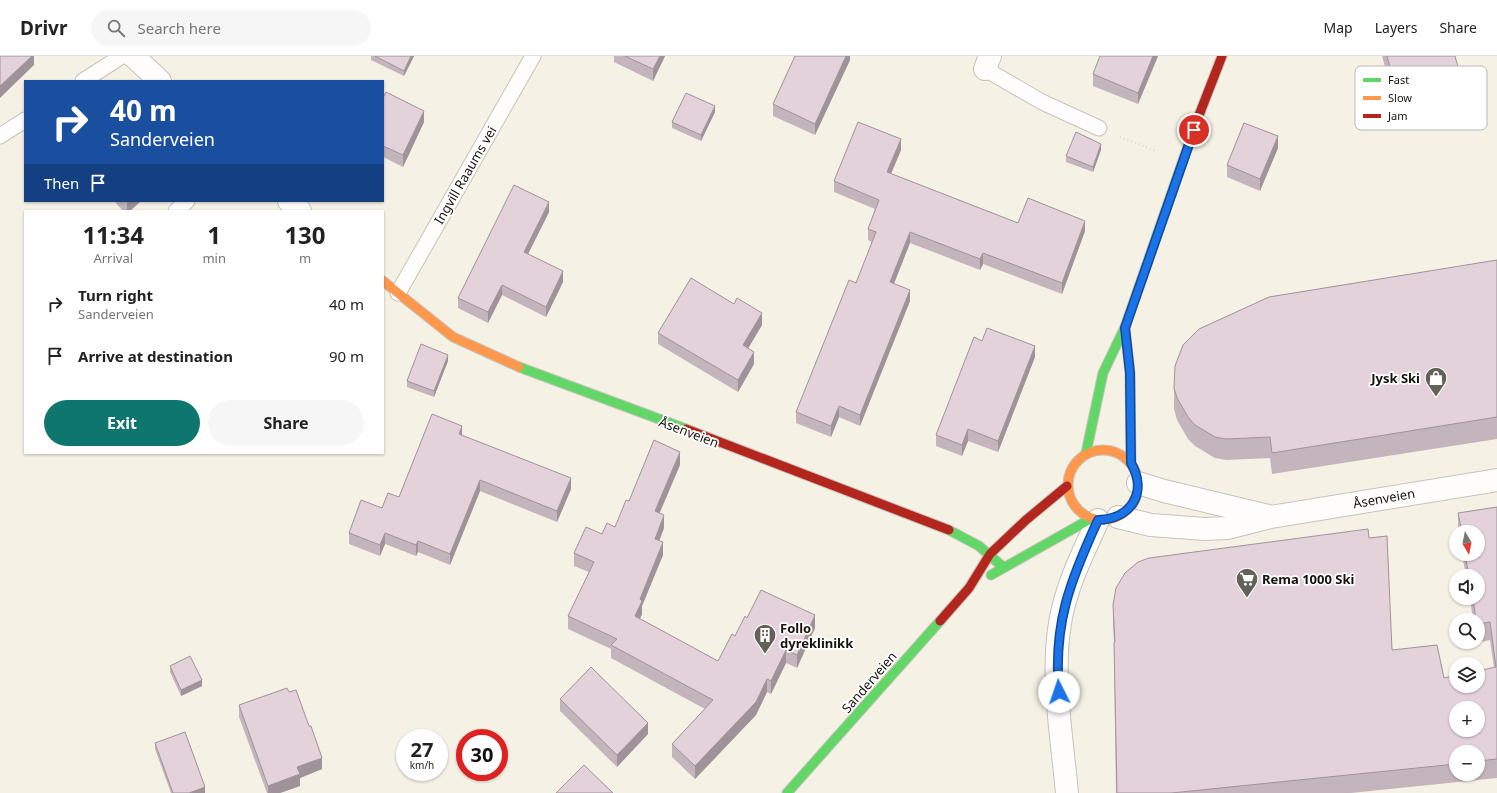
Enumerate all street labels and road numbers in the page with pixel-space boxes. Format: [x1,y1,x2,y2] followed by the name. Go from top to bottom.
[430,123,500,227] street label: Ingvill Raaums vei
[657,412,721,452] street label: Åsenveien
[1352,484,1416,512] street label: Åsenveien
[837,647,901,717] street label: Sanderveien

